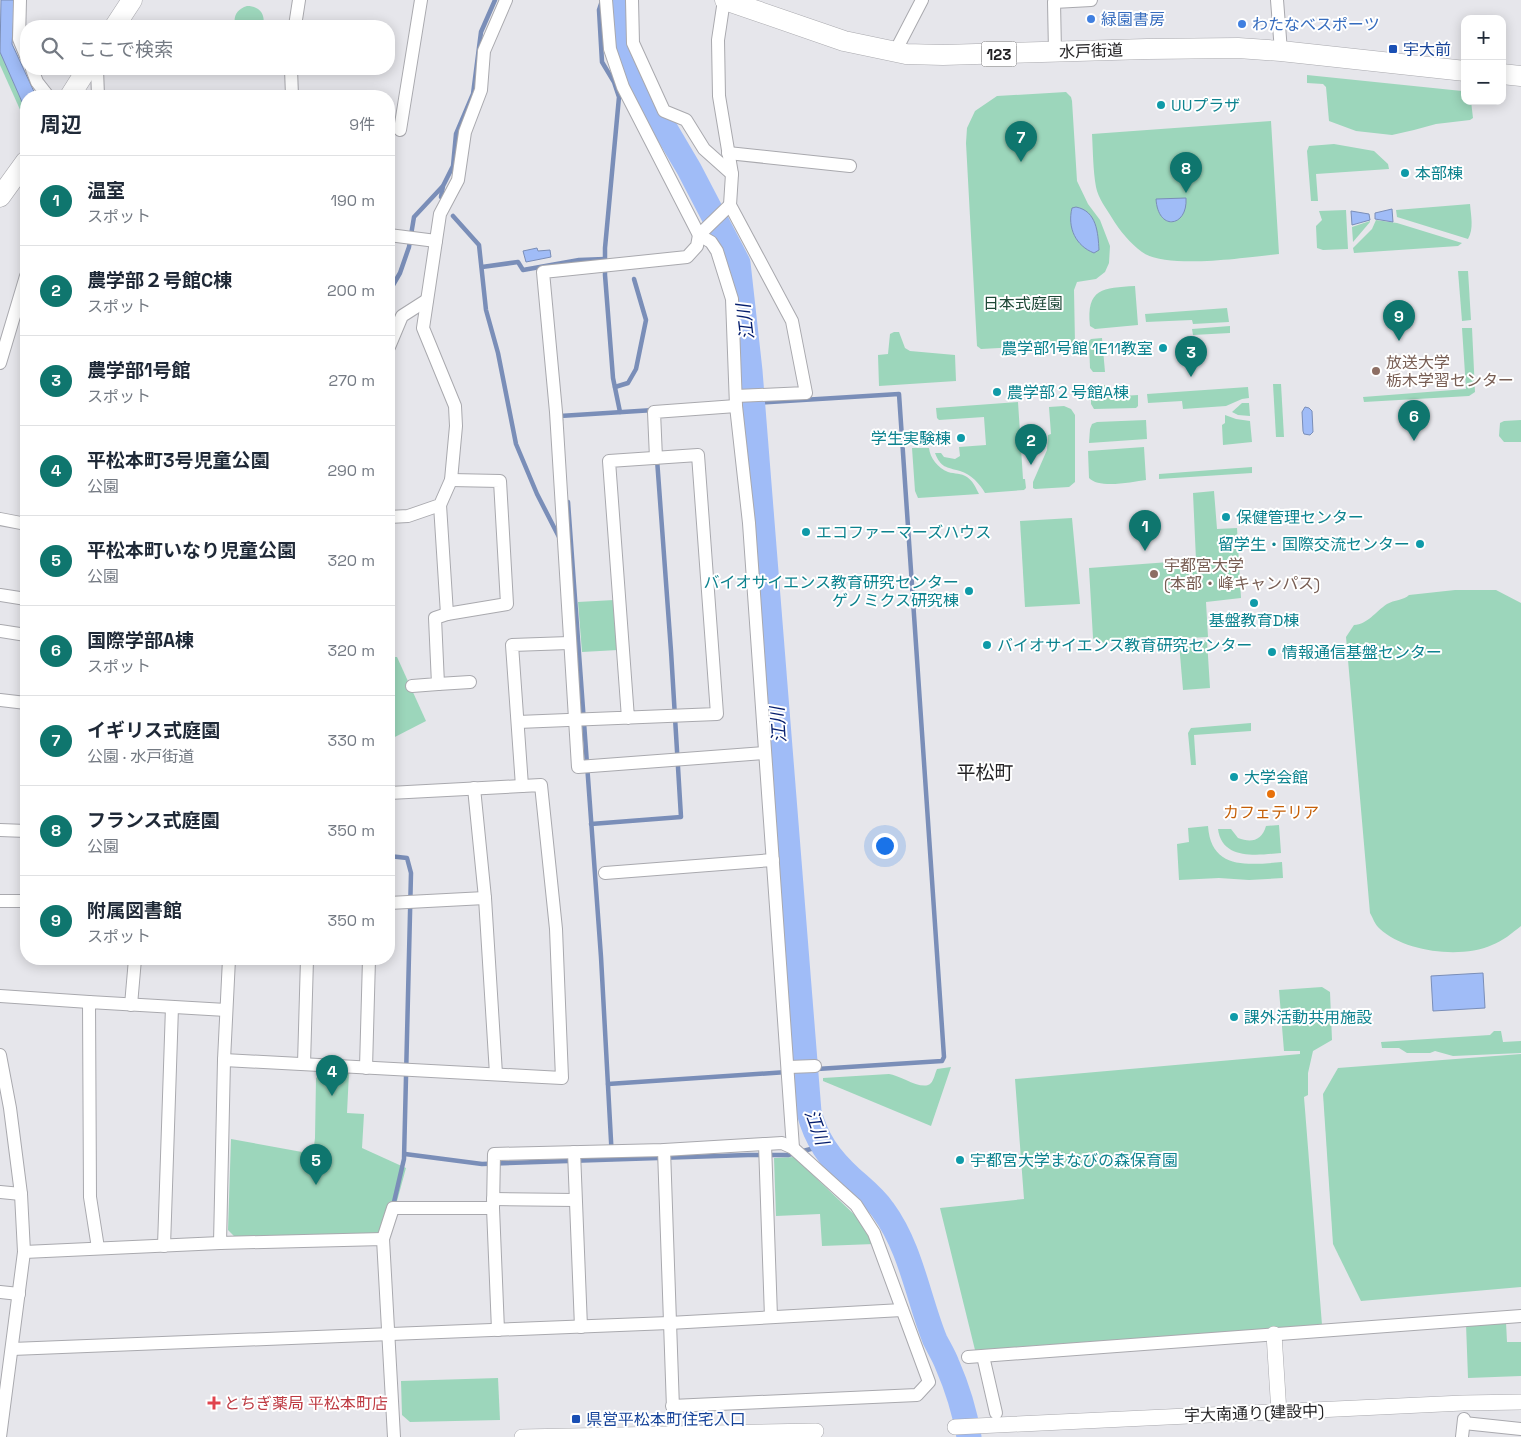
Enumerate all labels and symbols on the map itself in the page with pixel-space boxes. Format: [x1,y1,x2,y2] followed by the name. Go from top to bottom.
[1101,9,1165,30] place label: 緑園書房
[1085,13,1097,25] marker: 緑園書房
[1252,14,1380,35] place label: わたなべスポーツ
[1236,18,1248,30] marker: わたなべスポーツ
[1059,39,1123,63] street label: 水戸街道
[1403,39,1451,60] place label: 宇大前
[982,42,1016,66] road number: 123
[1387,43,1399,55] marker: 宇大前
[1171,95,1240,116] place label: UUプラザ
[1155,99,1167,111] marker: UUプラザ
[1005,121,1037,162] pin: 7
[1170,152,1202,193] pin: 8
[1415,163,1463,184] place label: 本部棟
[1399,167,1411,179] marker: 本部棟
[983,293,1063,314] park label: 日本式庭園
[1383,300,1415,341] pin: 9
[731,301,759,341] water label: 江川
[1175,336,1207,377] pin: 3
[1001,338,1153,359] place label: 農学部1号館 1E11教室
[1157,342,1169,354] marker: 農学部1号館 1E11教室
[1386,352,1514,391] place label: 放送大学 栃木学習センター
[1370,365,1382,377] marker: 放送大学 栃木学習センター
[1007,382,1129,403] place label: 農学部２号館A棟
[991,386,1003,398] marker: 農学部２号館A棟
[1398,400,1430,441] pin: 6
[1015,424,1047,465] pin: 2
[871,428,951,449] place label: 学生実験棟
[955,432,967,444] marker: 学生実験棟
[1236,507,1364,528] place label: 保健管理センター
[1129,510,1161,551] pin: 1
[1220,511,1232,523] marker: 保健管理センター
[816,522,991,543] place label: エコファーマーズハウス
[800,526,812,538] marker: エコファーマーズハウス
[1218,534,1410,555] place label: 留学生・国際交流センター
[1414,538,1426,550] marker: 留学生・国際交流センター
[1164,555,1320,594] place label: 宇都宮大学 (本部・峰キャンパス)
[1148,568,1160,580] marker: 宇都宮大学 (本部・峰キャンパス)
[703,572,959,611] place label: バイオサイエンス教育研究センター ゲノミクス研究棟
[963,585,975,597] marker: バイオサイエンス教育研究センター ゲノミクス研究棟
[1248,597,1260,609] marker: 基盤教育D棟
[1209,610,1299,631] place label: 基盤教育D棟
[997,635,1253,656] place label: バイオサイエンス教育研究センター
[981,639,993,651] marker: バイオサイエンス教育研究センター
[1282,642,1442,663] place label: 情報通信基盤センター
[1266,646,1278,658] marker: 情報通信基盤センター
[765,704,791,744] water label: 江川
[956,760,1014,785] district label: 平松町
[1244,767,1308,788] place label: 大学会館
[1228,771,1240,783] marker: 大学会館
[1265,788,1277,800] marker: カフェテリア
[1223,802,1319,823] place label: カフェテリア
[872,833,898,859] your location
[1244,1007,1372,1028] place label: 課外活動共用施設
[1228,1011,1240,1023] marker: 課外活動共用施設
[316,1055,348,1096] pin: 4
[800,1106,835,1150] water label: 江川
[300,1144,332,1185] pin: 5
[970,1150,1178,1171] place label: 宇都宮大学まなびの森保育園
[954,1154,966,1166] marker: 宇都宮大学まなびの森保育園
[224,1393,388,1414] place label: とちぎ薬局 平松本町店
[208,1397,220,1409] marker: とちぎ薬局 平松本町店
[1184,1400,1324,1426] street label: 宇大南通り(建設中)
[586,1409,746,1430] place label: 県営平松本町住宅入口
[570,1413,582,1425] marker: 県営平松本町住宅入口

